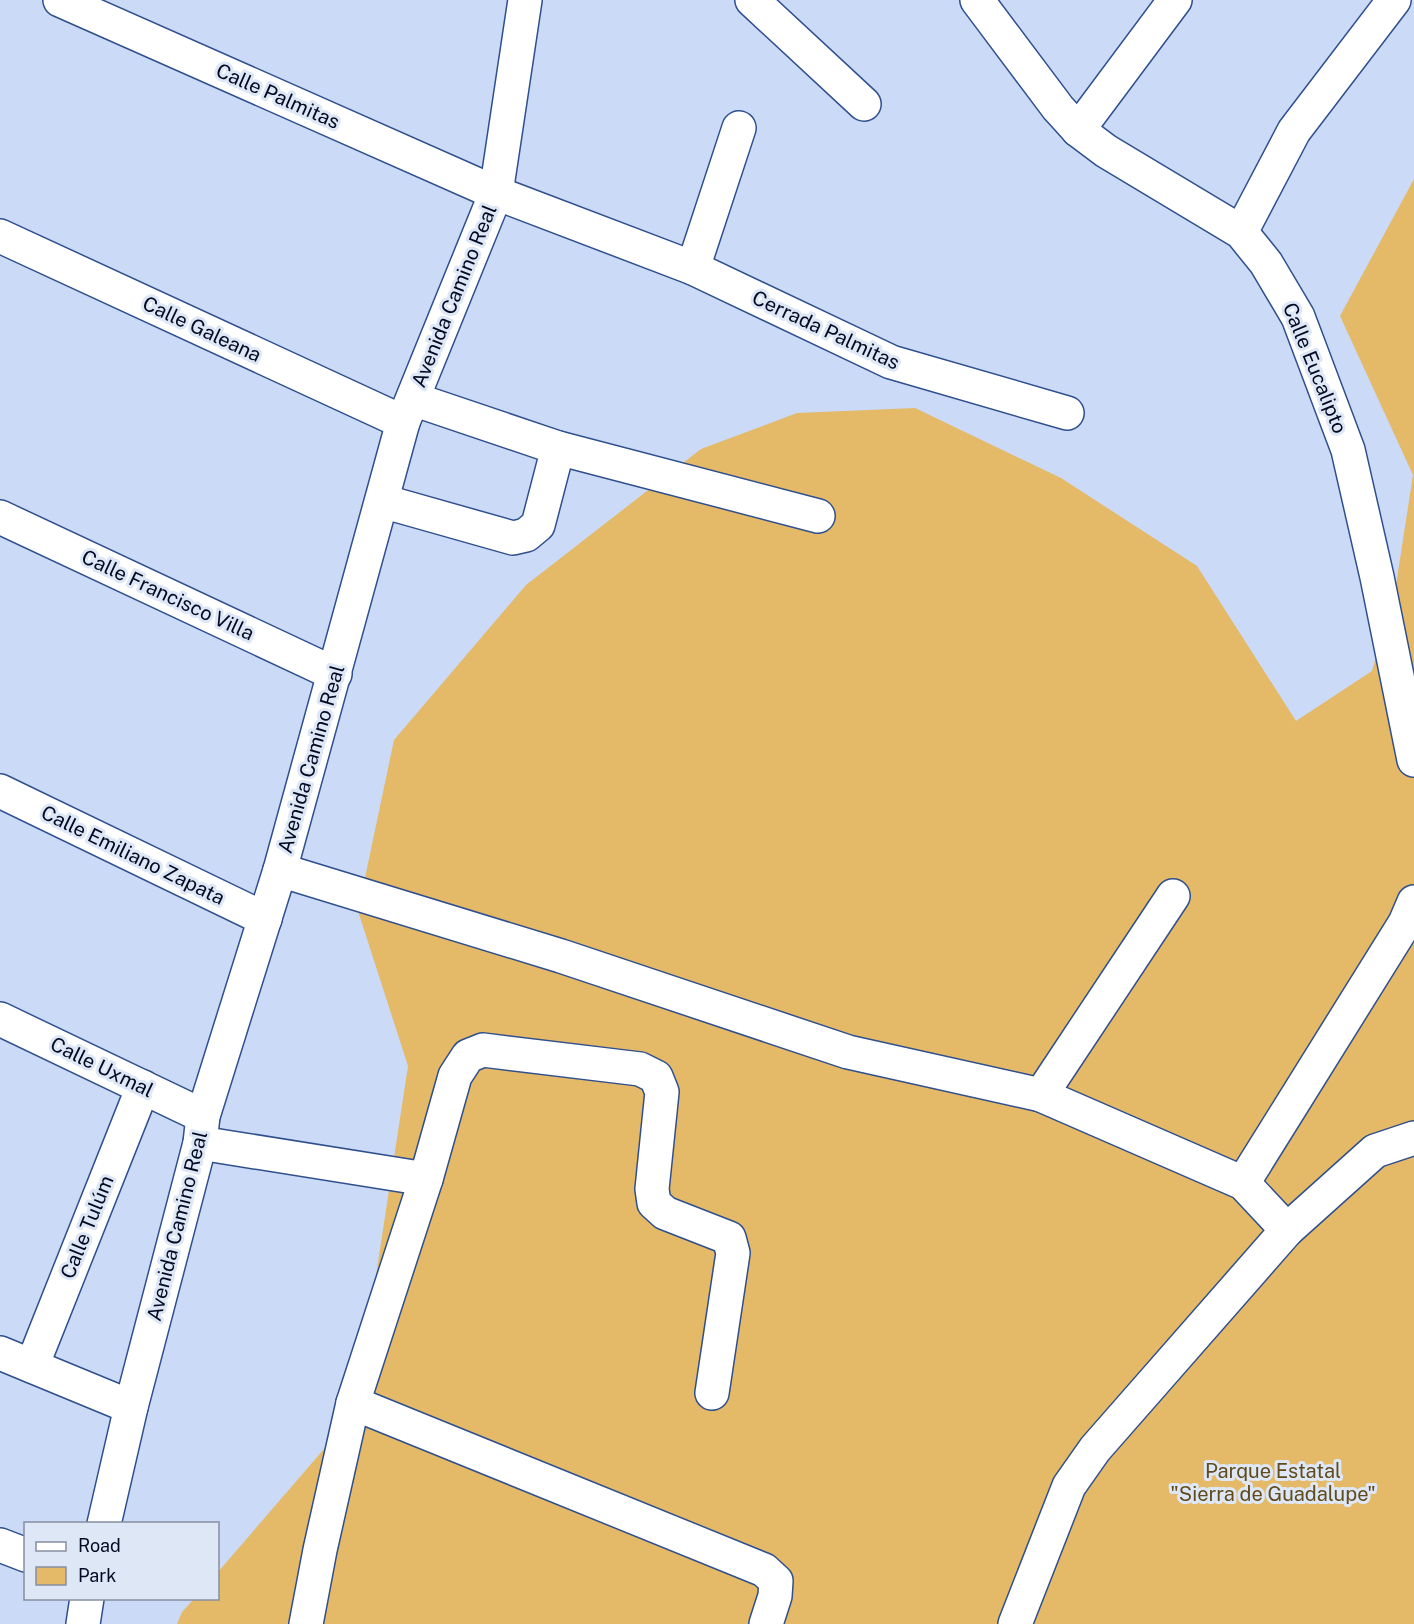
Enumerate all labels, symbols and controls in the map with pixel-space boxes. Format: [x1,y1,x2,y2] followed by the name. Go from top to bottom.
[213,58,343,134] street label: Calle Palmitas
[406,201,502,391] street label: Avenida Camino Real
[748,285,904,375] street label: Cerrada Palmitas
[139,291,265,367] street label: Calle Galeana
[1278,299,1352,437] street label: Calle Eucalipto
[78,545,258,645] street label: Calle Francisco Villa
[273,662,349,856] street label: Avenida Camino Real
[37,800,229,910] street label: Calle Emiliano Zapata
[47,1032,157,1102] street label: Calle Uxmal
[142,1129,212,1323] street label: Avenida Camino Real
[55,1172,119,1282] street label: Calle Tulúm
[1170,1459,1376,1506] park label: Parque Estatal "Sierra de Guadalupe"
[24,1522,219,1600] legend
[78,1535,121,1556] text: Road
[78,1565,116,1586] text: Park

